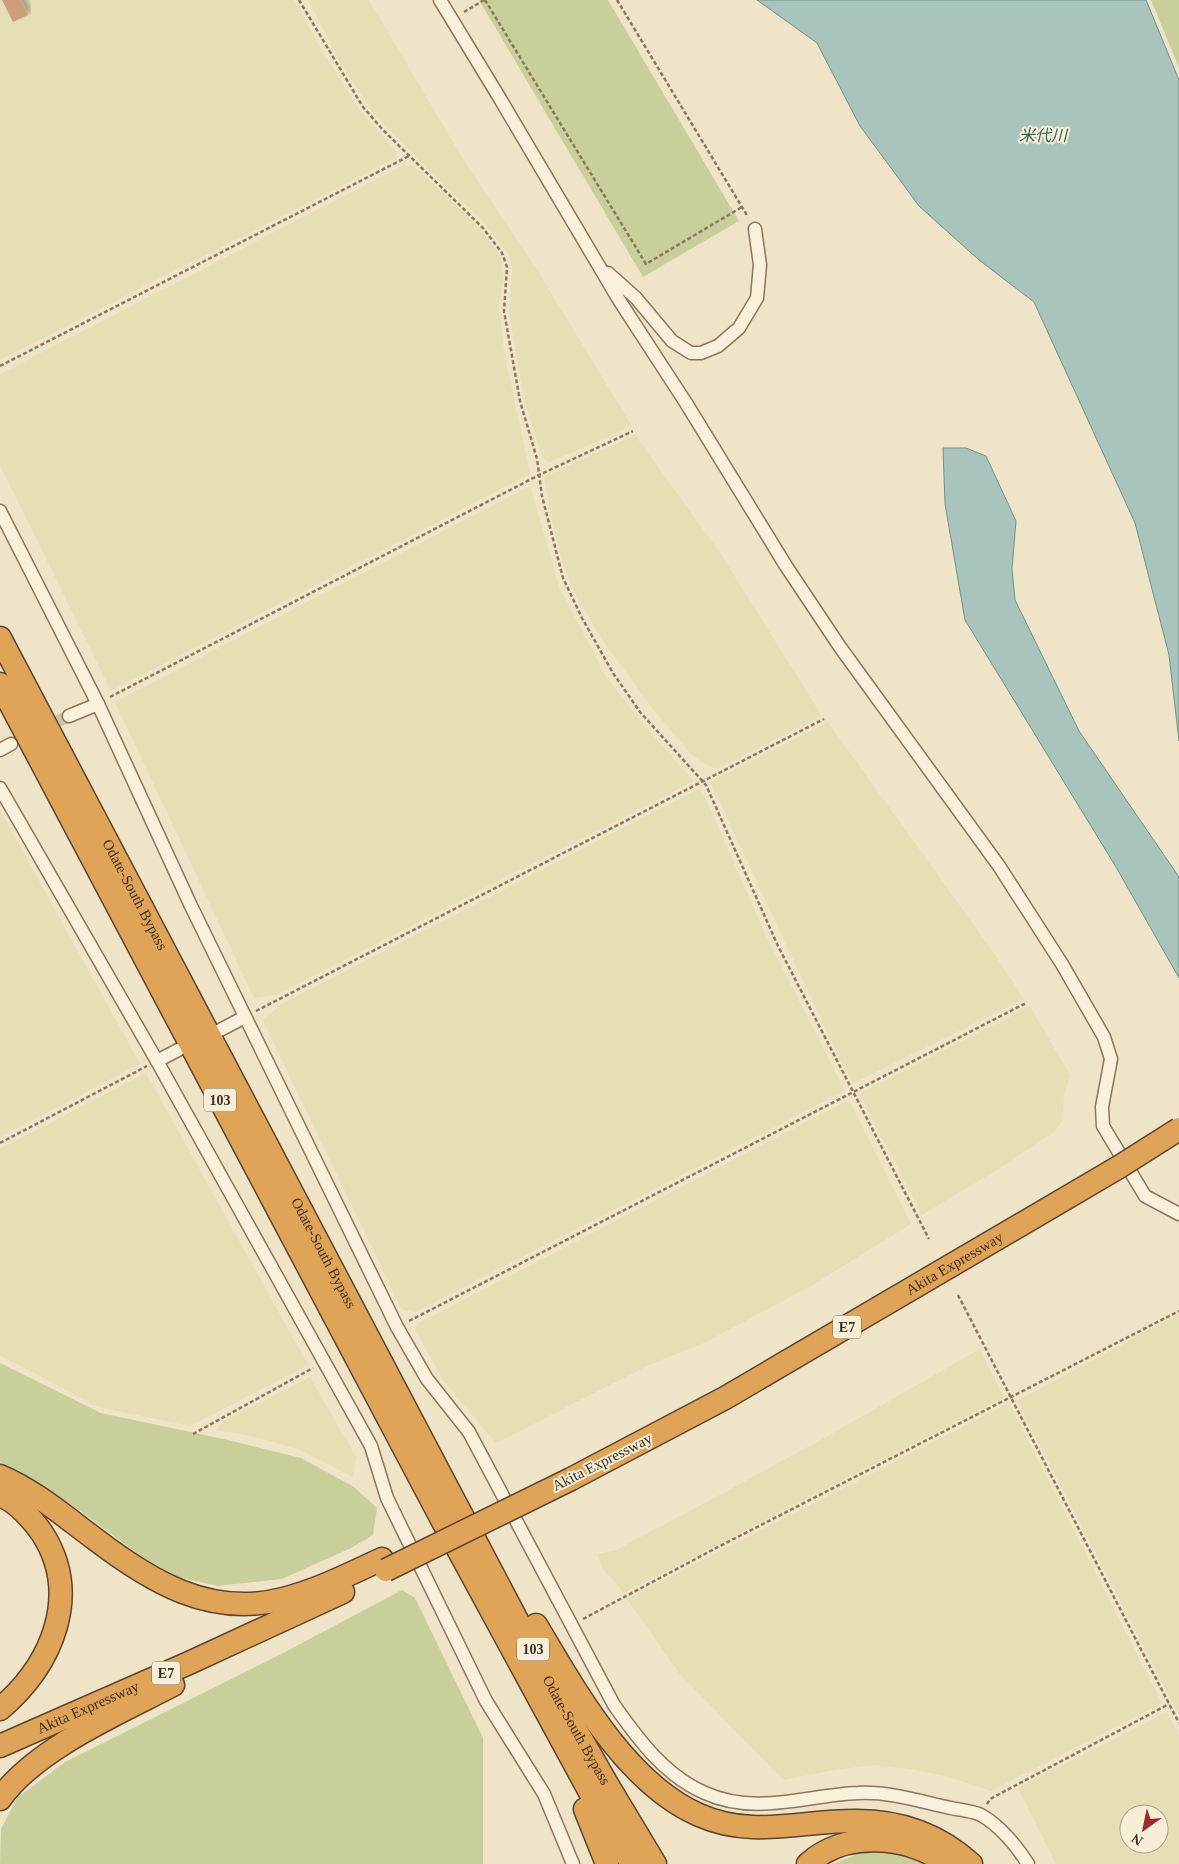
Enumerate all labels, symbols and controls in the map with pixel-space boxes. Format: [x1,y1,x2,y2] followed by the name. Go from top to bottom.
[1019,127,1069,144] water label: 米代川
[99,836,171,953] street label: Odate-South Bypass
[204,1088,236,1112] road number: 103
[288,1195,360,1311] street label: Odate-South Bypass
[903,1229,1006,1298] street label: Akita Expressway
[833,1315,861,1338] road number: E7
[550,1430,655,1494] street label: Akita Expressway
[517,1638,549,1660] road number: 103
[152,1662,180,1685] road number: E7
[540,1673,614,1788] street label: Odate-South Bypass
[34,1678,142,1737] street label: Akita Expressway
[1119,1804,1169,1854] north arrow
[1129,1830,1146,1849] text: N

